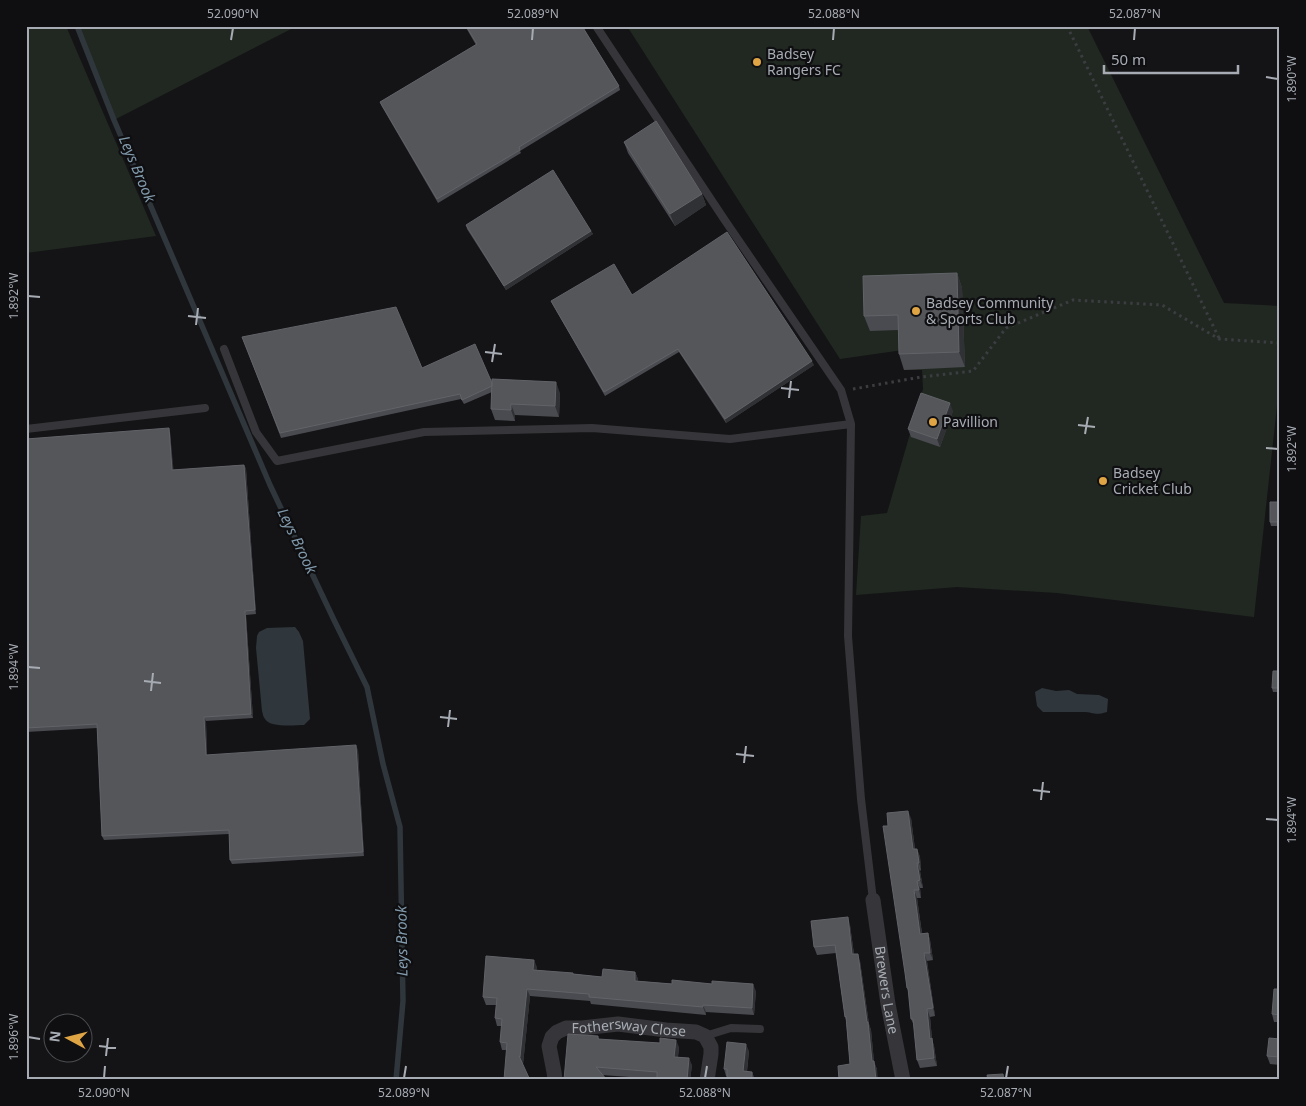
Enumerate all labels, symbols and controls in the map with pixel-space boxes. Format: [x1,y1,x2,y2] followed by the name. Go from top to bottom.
[207,5,259,22] text: 52.090°N
[507,5,559,22] text: 52.089°N
[808,5,860,22] text: 52.088°N
[1109,5,1161,22] text: 52.087°N
[1104,42,1237,74] scale bar
[767,44,841,79] place label: Badsey Rangers FC
[1111,49,1146,69] text: 50 m
[751,56,763,68] marker: Badsey Rangers FC
[1283,56,1300,102] text: 1.890°W
[115,132,161,206] water label: Leys Brook
[5,273,22,319] text: 1.892°W
[926,293,1054,328] place label: Badsey Community & Sports Club
[910,305,922,317] marker: Badsey Community & Sports Club
[943,412,998,431] place label: Pavillion
[927,416,939,428] marker: Pavillion
[1283,426,1300,472] text: 1.892°W
[1113,463,1192,498] place label: Badsey Cricket Club
[1097,475,1109,487] marker: Badsey Cricket Club
[273,504,323,577] water label: Leys Brook
[5,644,22,690] text: 1.894°W
[1283,797,1300,843] text: 1.894°W
[390,905,412,977] water label: Leys Brook
[871,945,904,1036] street label: Brewers Lane
[5,1014,22,1060] text: 1.896°W
[42,1014,92,1064] north arrow
[571,1014,687,1040] street label: Fothersway Close
[44,1030,65,1043] text: N
[78,1084,130,1101] text: 52.090°N
[378,1084,430,1101] text: 52.089°N
[679,1084,731,1101] text: 52.088°N
[980,1084,1032,1101] text: 52.087°N

